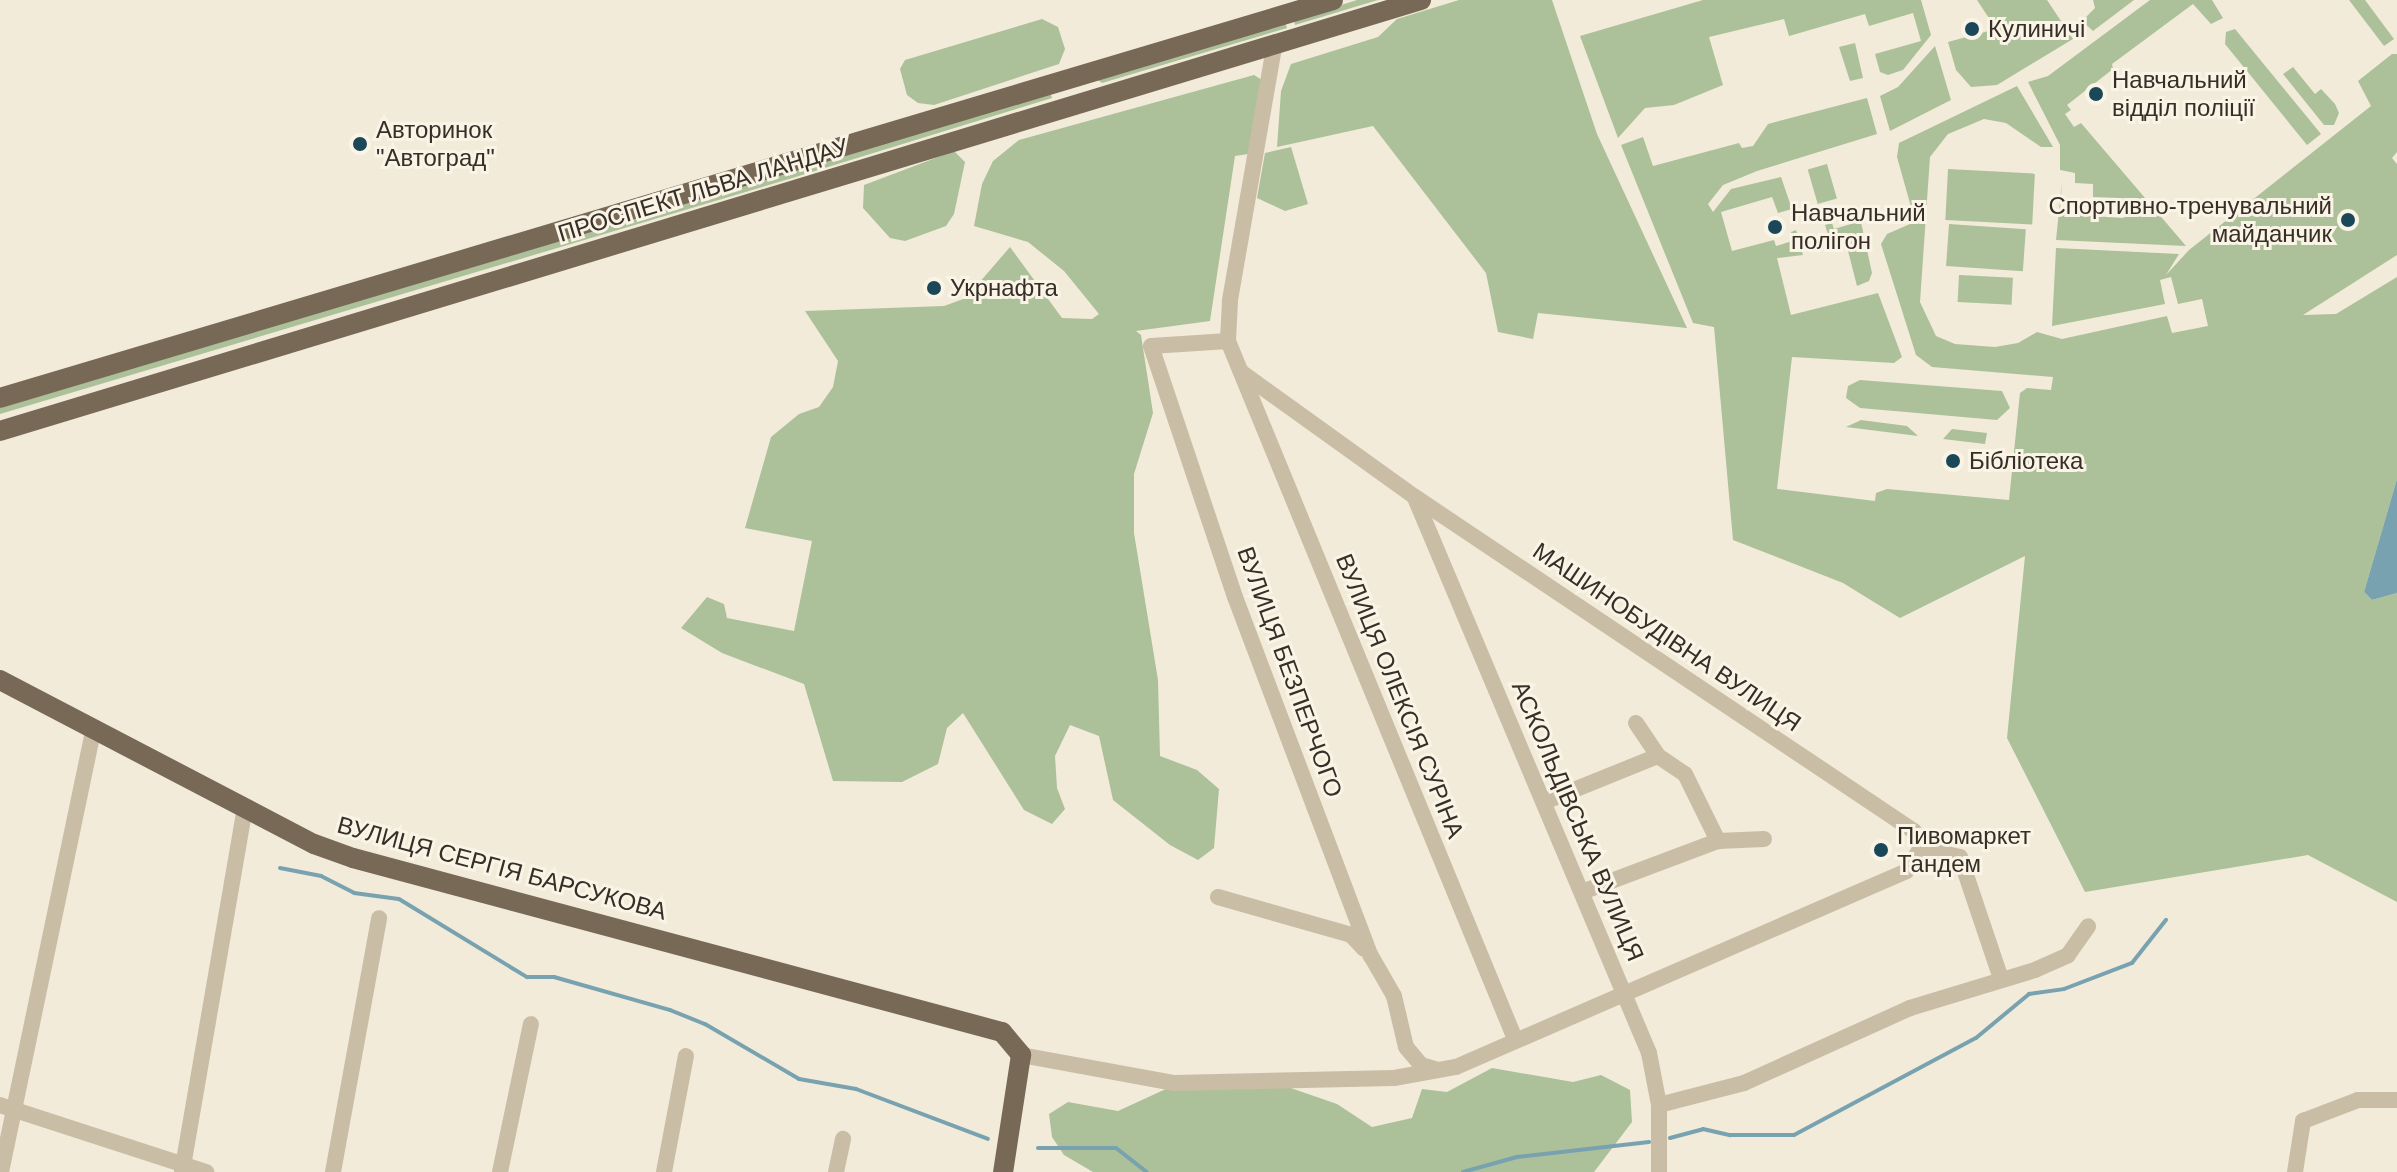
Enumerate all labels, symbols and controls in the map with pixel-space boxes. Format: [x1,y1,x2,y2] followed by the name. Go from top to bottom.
[1988,15,2085,43] place label: Кулиничі
[1963,20,1981,38] marker: Кулиничі
[2112,66,2255,122] place label: Навчальний відділ поліції
[2087,85,2105,103] marker: Навчальний відділ поліції
[376,116,495,172] place label: Авторинок "Автоград"
[554,132,852,248] street label: ПРОСПЕКТ ЛЬВА ЛАНДАУ
[351,135,369,153] marker: Авторинок "Автоград"
[2048,192,2332,248] place label: Спортивно-тренувальний майданчик
[1791,199,1926,255] place label: Навчальний полігон
[2339,211,2357,229] marker: Спортивно-тренувальний майданчик
[1766,218,1784,236] marker: Навчальний полігон
[950,274,1058,302] place label: Укрнафта
[925,279,943,297] marker: Укрнафта
[1969,447,2083,475] place label: Бібліотека
[1944,452,1962,470] marker: Бібліотека
[1527,536,1807,738] street label: МАШИНОБУДІВНА ВУЛИЦЯ
[1231,543,1349,801] street label: ВУЛИЦЯ БЕЗПЕРЧОГО
[1330,550,1470,842] street label: ВУЛИЦЯ ОЛЕКСІЯ СУРІНА
[1506,677,1650,965] street label: АСКОЛЬДІВСЬКА ВУЛИЦЯ
[334,810,670,926] street label: ВУЛИЦЯ СЕРГІЯ БАРСУКОВА
[1897,822,2031,878] place label: Пивомаркет Тандем
[1872,841,1890,859] marker: Пивомаркет Тандем

